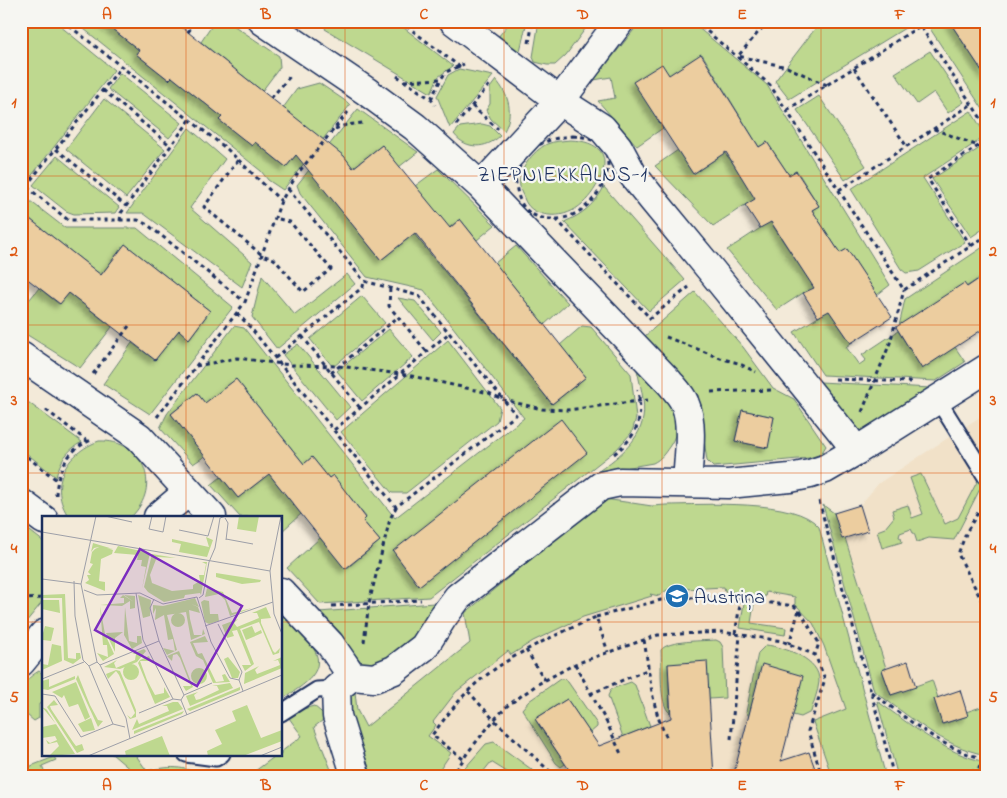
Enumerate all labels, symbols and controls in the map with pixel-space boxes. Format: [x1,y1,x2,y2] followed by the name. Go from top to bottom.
[102,3,112,27] text: A
[260,3,272,27] text: B
[420,3,429,27] text: C
[576,3,589,27] text: D
[737,3,747,27] text: E
[894,3,906,27] text: F
[11,91,17,115] text: 1
[990,91,996,115] text: 1
[478,161,648,191] district label: ZIEPNIEKKALNS-1
[9,240,18,264] text: 2
[988,240,997,264] text: 2
[10,389,18,413] text: 3
[989,389,997,413] text: 3
[42,516,282,756] inset map
[10,537,18,561] text: 4
[989,537,997,561] text: 4
[664,583,690,609] school or university icon: Austriņa
[694,584,765,613] place label: Austriņa
[9,686,19,710] text: 5
[988,686,998,710] text: 5
[102,774,112,798] text: A
[260,774,272,798] text: B
[420,774,429,798] text: C
[576,774,589,798] text: D
[737,774,747,798] text: E
[894,774,906,798] text: F

